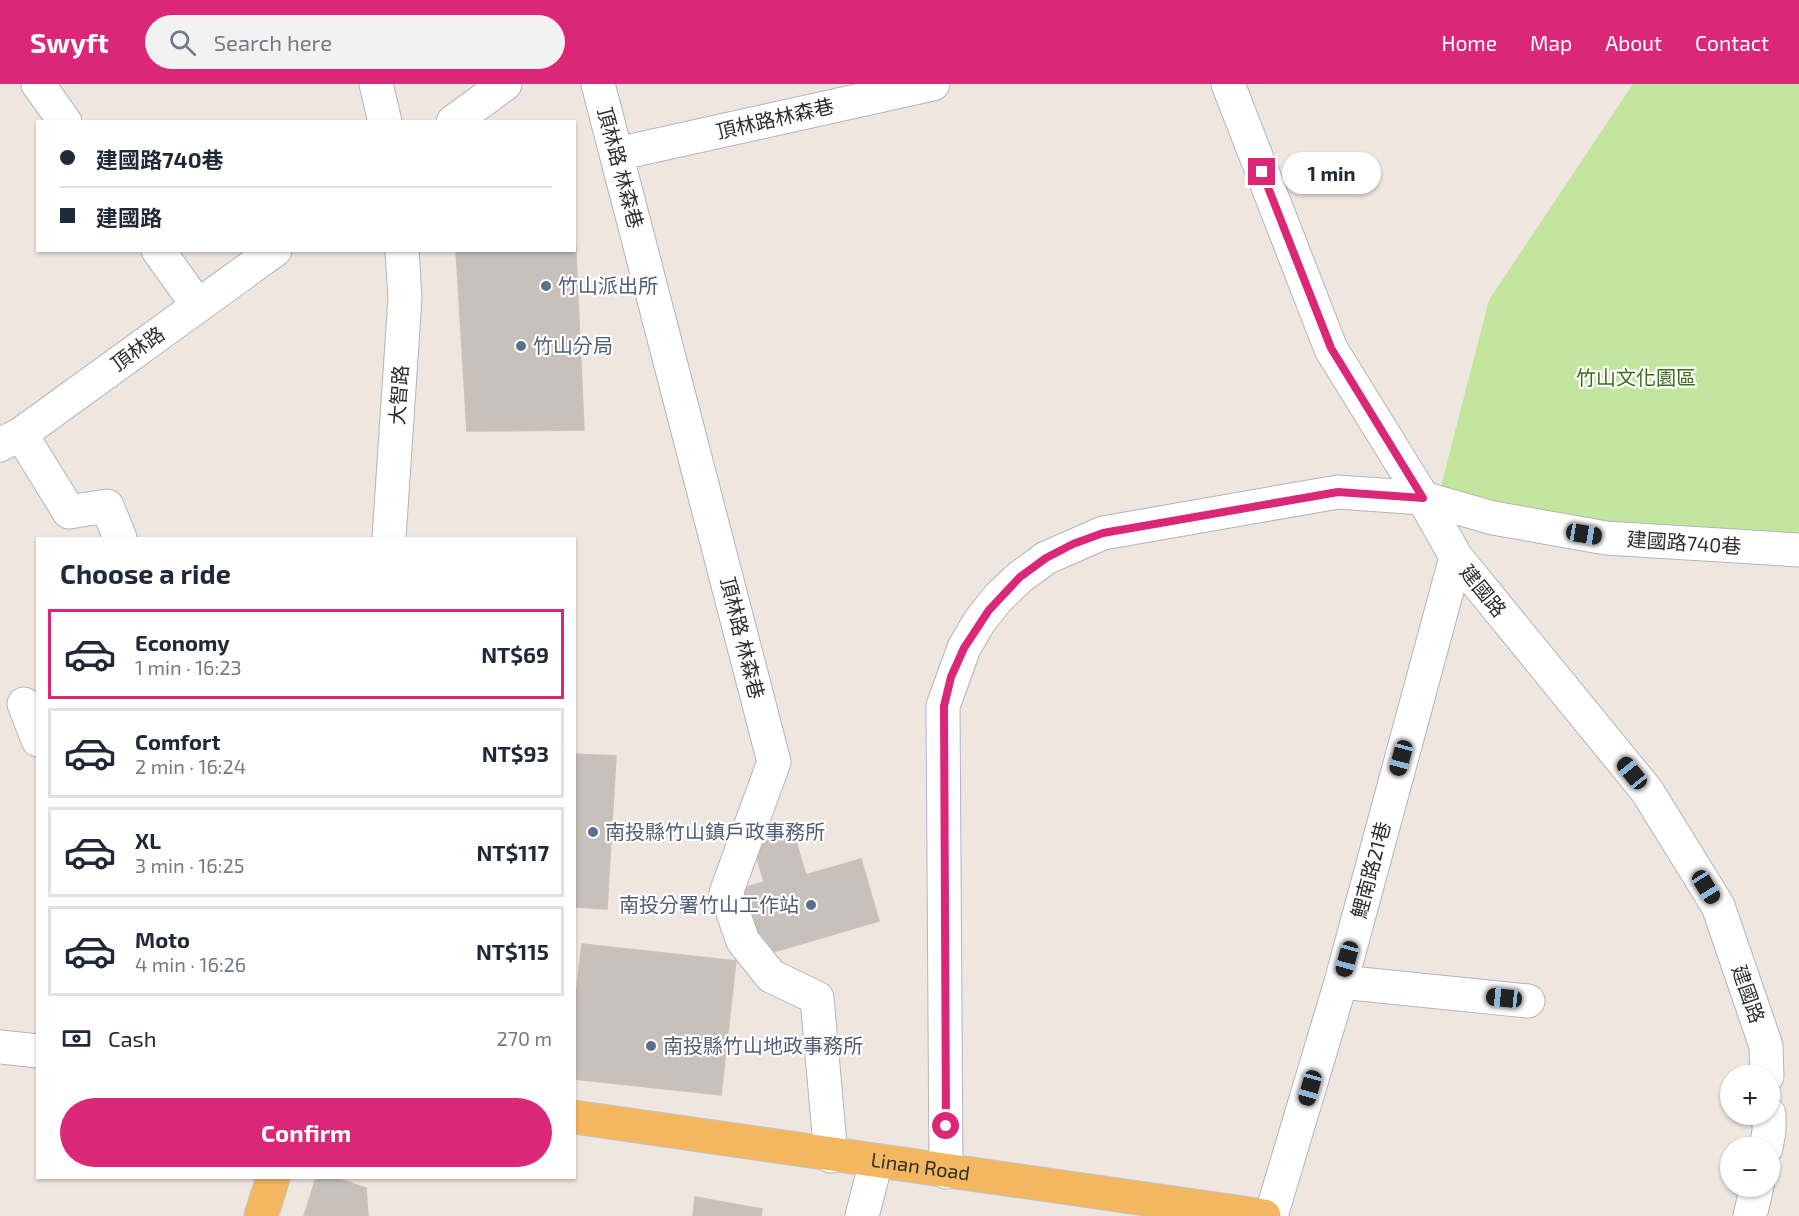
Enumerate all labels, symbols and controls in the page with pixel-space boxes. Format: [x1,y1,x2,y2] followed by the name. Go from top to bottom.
[145,15,565,69] search box
[30,25,109,59] text: Swyft
[166,26,199,59] icon: search
[214,29,332,55] text: Search here
[1441,30,1497,55] text: Home
[1530,30,1572,55] text: Map
[1605,30,1662,55] text: About
[1695,30,1769,55] text: Contact
[714,93,836,143] street label: 頂林路林森巷
[593,105,649,231] street label: 頂林路 林森巷
[96,146,224,172] text: 建國路740巷
[1283,151,1382,193] callout: 1 min
[1248,158,1275,185] route end
[1307,161,1356,185] text: 1 min
[96,204,162,230] text: 建國路
[558,273,658,297] place label: 竹山派出所
[539,279,553,293] marker: 竹山派出所
[106,321,169,376] street label: 頂林路
[533,333,613,357] place label: 竹山分局
[514,339,528,353] marker: 竹山分局
[384,364,412,426] street label: 大智路
[1576,365,1696,389] park label: 竹山文化園區
[1565,522,1603,546] car
[1626,526,1742,558] street label: 建國路740巷
[60,557,231,589] text: Choose a ride
[1456,560,1512,621] street label: 建國路
[716,574,770,701] street label: 頂林路 林森巷
[63,627,117,681] icon: car
[135,629,230,655] text: Economy
[481,641,549,667] text: NT$69
[135,655,242,679] text: 1 min · 16:23
[63,726,117,780] icon: car
[135,728,220,754] text: Comfort
[1388,738,1414,778] car
[482,740,549,766] text: NT$93
[1614,753,1650,793] car
[135,754,246,778] text: 2 min · 16:24
[605,819,825,843] place label: 南投縣竹山鎮戶政事務所
[1346,819,1394,921] street label: 鯉南路21巷
[63,825,117,879] icon: car
[586,825,600,839] marker: 南投縣竹山鎮戶政事務所
[135,827,161,853] text: XL
[476,839,549,865] text: NT$117
[135,853,244,877] text: 3 min · 16:25
[1689,867,1723,907] car
[619,892,799,916] place label: 南投分署竹山工作站
[804,898,818,912] marker: 南投分署竹山工作站
[63,924,117,978] icon: car
[135,926,190,952] text: Moto
[476,938,549,964] text: NT$115
[1334,939,1360,979] car
[135,952,246,976] text: 4 min · 16:26
[1728,961,1770,1026] street label: 建國路
[1485,987,1523,1009] car
[60,1022,93,1055] icon: cash
[108,1025,157,1051] text: Cash
[496,1026,552,1050] text: 270 m
[663,1033,863,1057] place label: 南投縣竹山地政事務所
[644,1039,658,1053] marker: 南投縣竹山地政事務所
[1720,1065,1780,1197] map controls
[1720,1065,1780,1125] button: +
[1296,1068,1324,1108] car
[60,1098,552,1167] button: Confirm
[932,1112,959,1139] route start
[1720,1137,1780,1197] button: −
[869,1147,972,1185] street label: Linan Road

